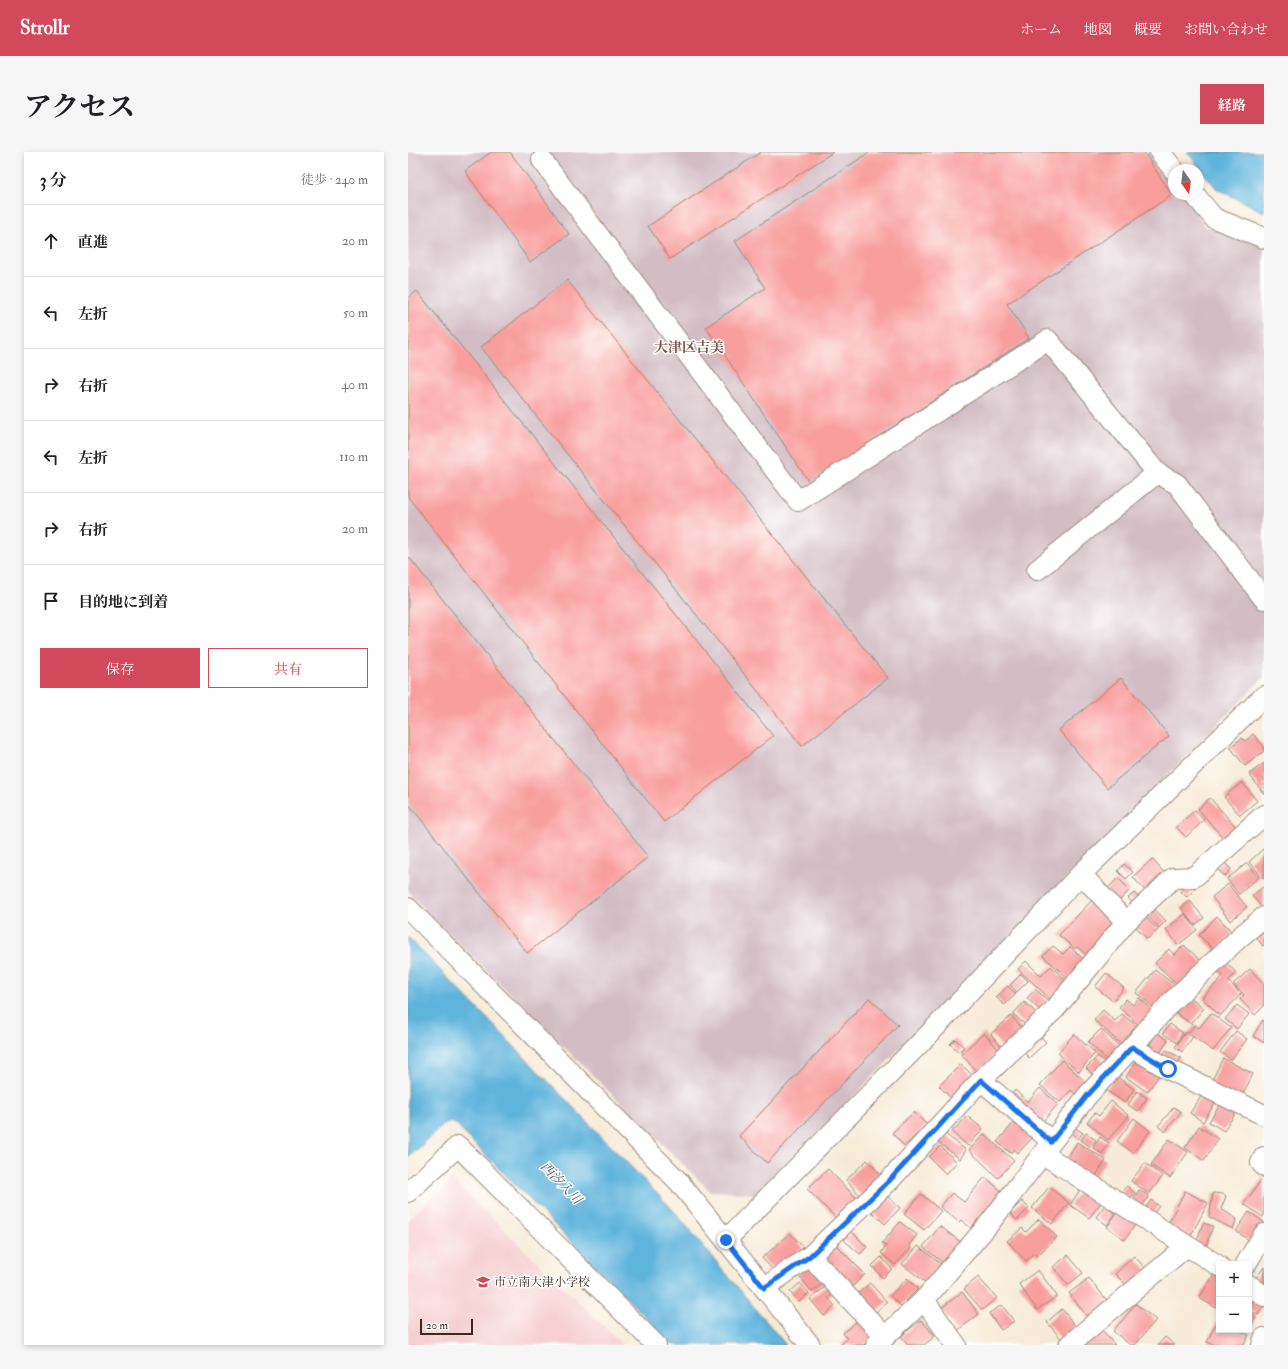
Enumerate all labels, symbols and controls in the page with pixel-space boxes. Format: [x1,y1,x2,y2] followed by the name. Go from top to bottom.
[20,16,70,40] text: Strollr
[1020,21,1062,38] text: ホーム
[1084,21,1112,38] text: 地図
[1134,21,1162,38] text: 概要
[1184,21,1268,38] text: お問い合わせ
[1200,84,1264,124] button: 経路
[24,90,135,125] text: アクセス
[1168,164,1204,200] north arrow
[40,170,67,191] text: 3 分
[301,172,368,188] text: 徒歩 · 240 m
[40,230,62,252] icon: ahead
[78,233,108,252] text: 直進
[342,233,368,249] text: 20 m
[40,302,62,324] icon: left
[78,305,108,324] text: 左折
[343,305,368,321] text: 50 m
[654,339,724,356] district label: 大津区吉美
[40,374,62,396] icon: right
[78,377,108,396] text: 右折
[342,377,368,393] text: 40 m
[40,446,62,468] icon: left
[78,449,108,468] text: 左折
[339,449,368,465] text: 110 m
[40,518,62,540] icon: right
[78,521,108,540] text: 右折
[342,521,368,537] text: 20 m
[40,590,62,612] icon: arrive
[78,593,168,612] text: 目的地に到着
[40,648,200,688] button: 保存
[208,648,368,688] button: 共有
[1159,1060,1177,1078] route start
[537,1159,586,1209] water label: 西汐入川
[717,1231,735,1249] route end
[1216,1261,1252,1333] map controls
[1216,1261,1252,1297] button: +
[475,1274,491,1290] school or university icon: 市立南大津小学校
[494,1275,590,1290] place label: 市立南大津小学校
[1216,1297,1252,1333] button: −
[420,1317,473,1336] scale bar
[426,1319,448,1332] text: 20 m

